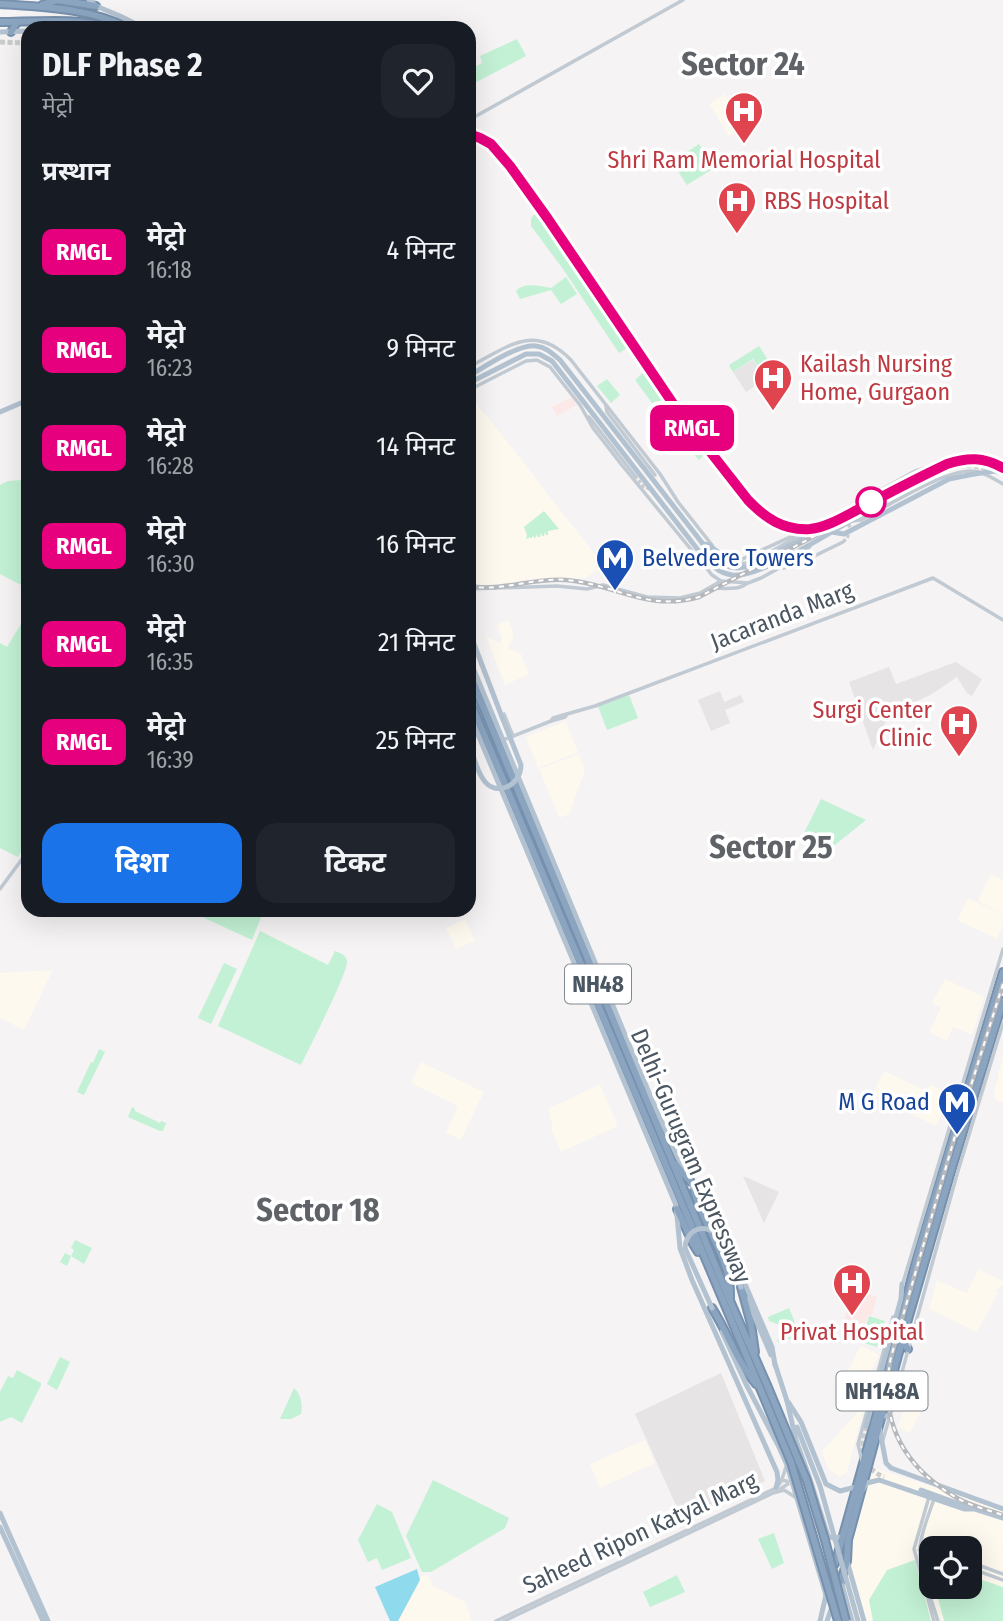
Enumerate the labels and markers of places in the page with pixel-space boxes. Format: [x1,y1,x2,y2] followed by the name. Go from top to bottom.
[723,90,765,145] hospital icon: Shri Ram Memorial Hospital
[608,146,881,174] place label: Shri Ram Memorial Hospital
[716,180,758,235] hospital icon: RBS Hospital
[764,187,889,215] place label: RBS Hospital
[800,350,953,406] place label: Kailash Nursing Home, Gurgaon
[752,357,794,412] hospital icon: Kailash Nursing Home, Gurgaon
[856,487,886,517] unlabelled marker
[594,537,636,592] metro station icon: Belvedere Towers
[642,544,814,572] place label: Belvedere Towers
[813,696,933,752] place label: Surgi Center Clinic
[938,703,980,758] hospital icon: Surgi Center Clinic
[936,1081,978,1136] metro station icon: M G Road
[838,1088,930,1116] place label: M G Road
[831,1262,873,1317] hospital icon: Privat Hospital
[780,1318,924,1346] place label: Privat Hospital

